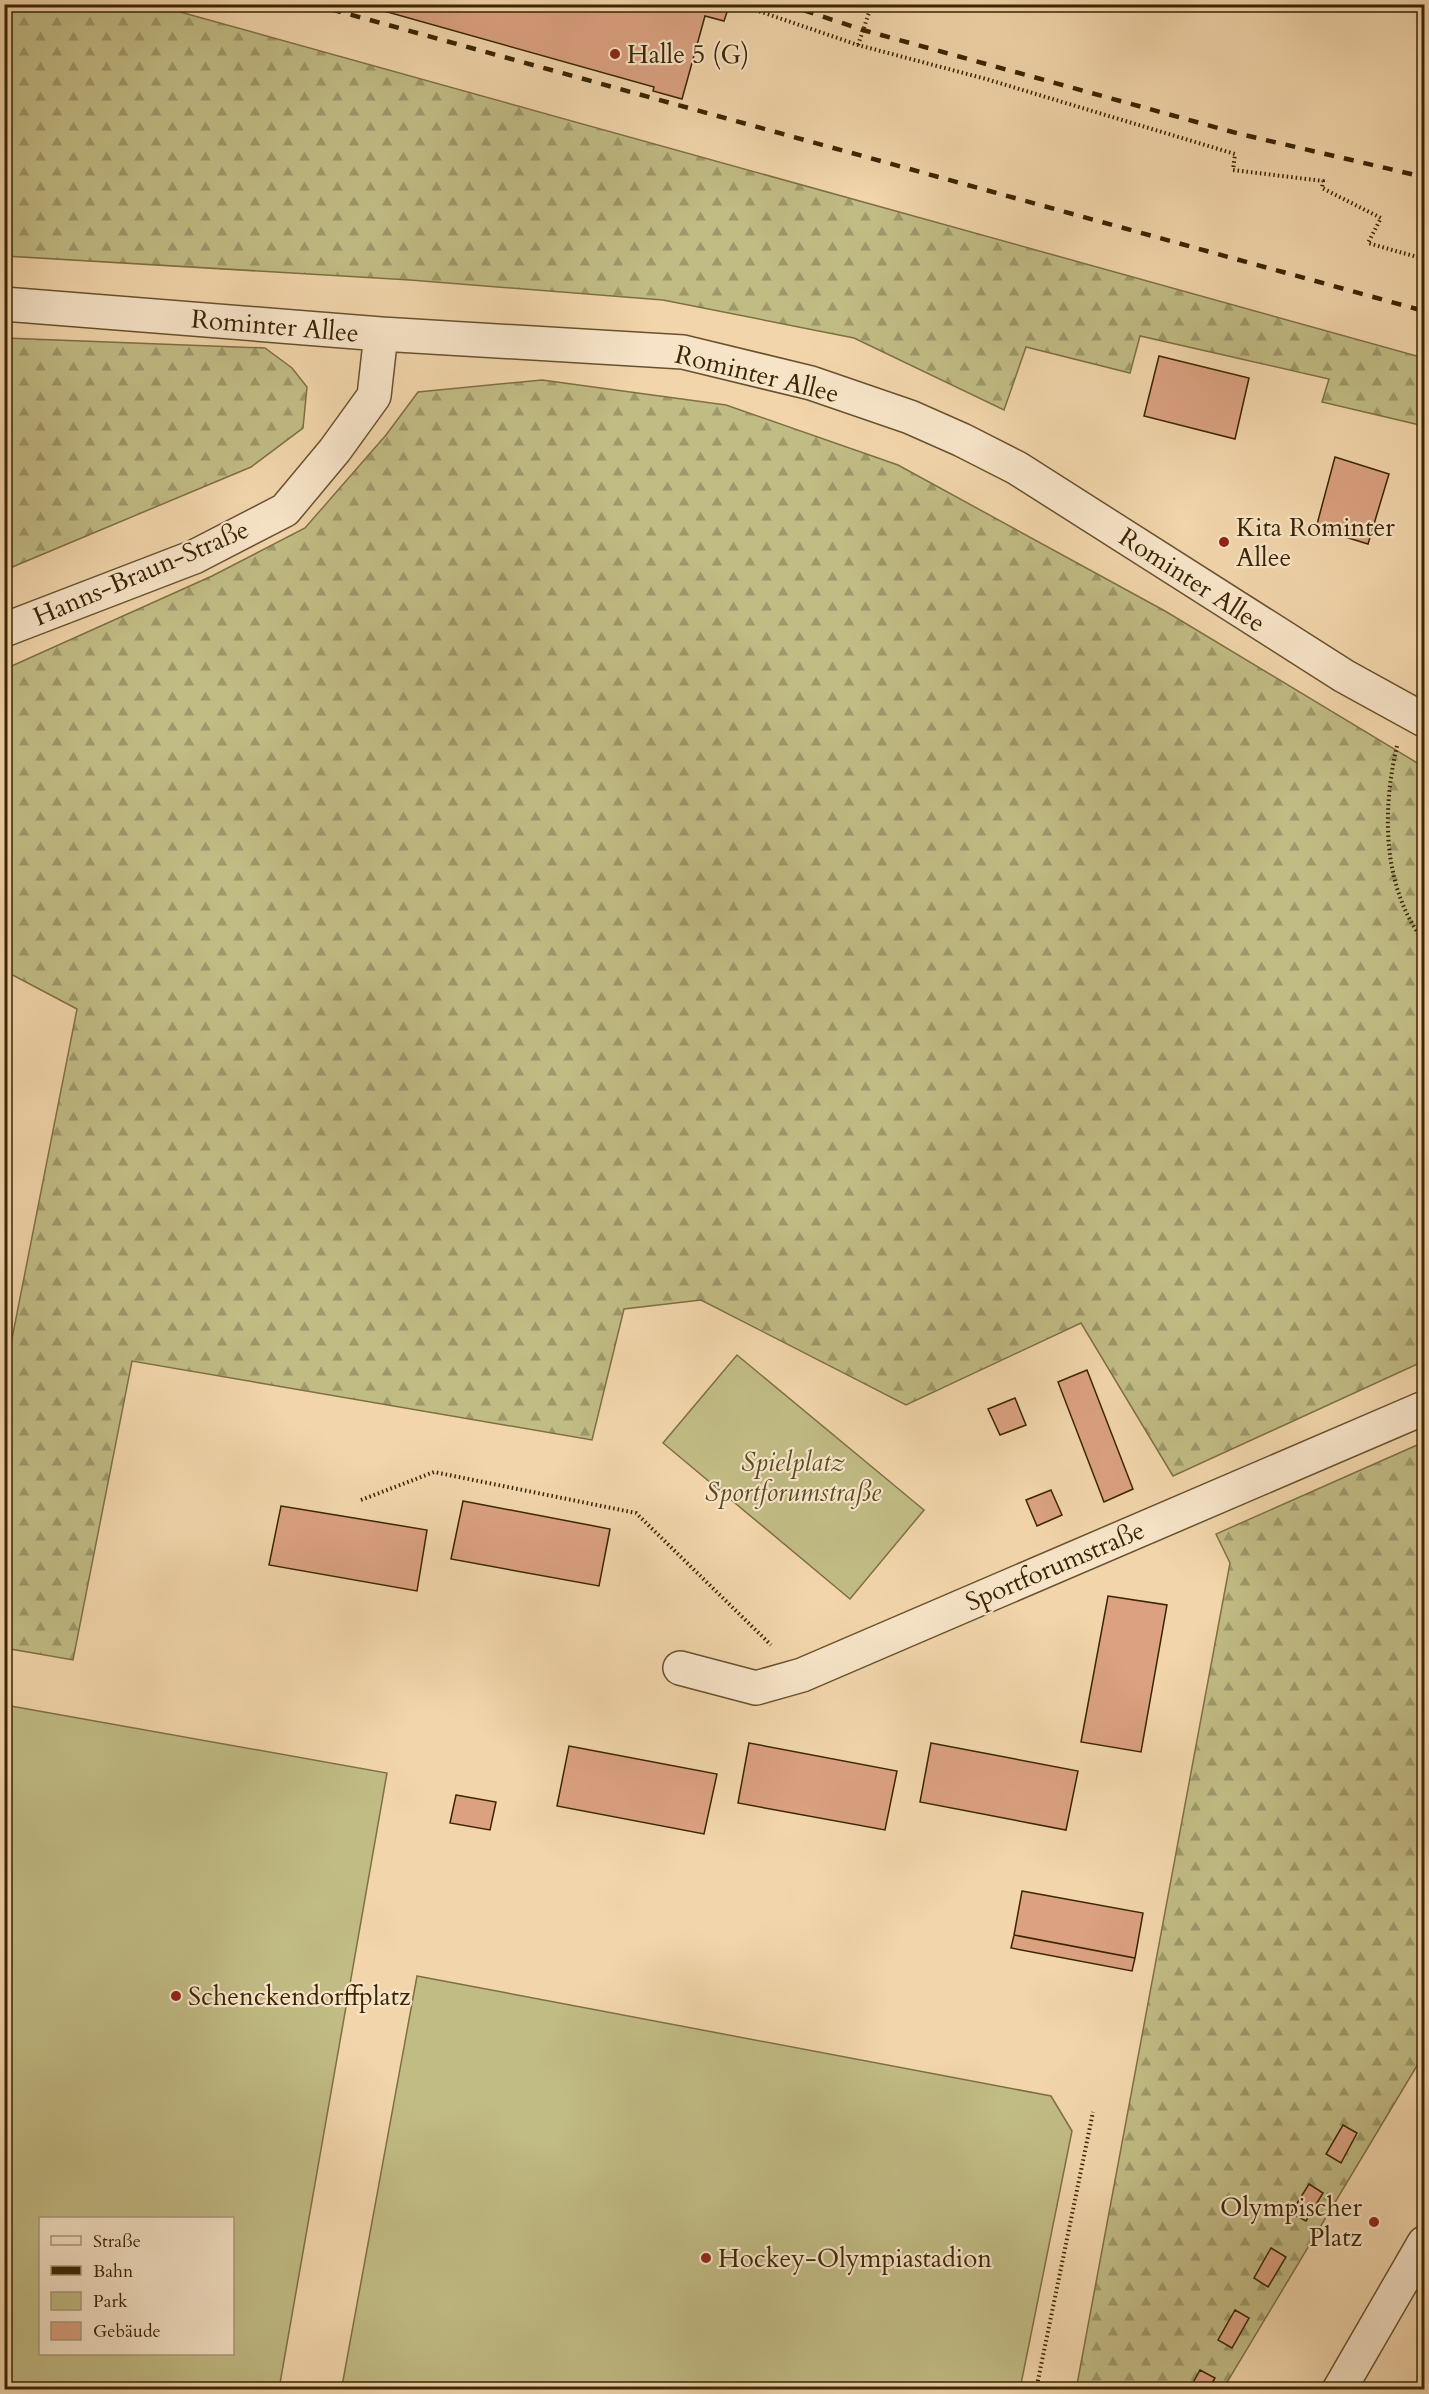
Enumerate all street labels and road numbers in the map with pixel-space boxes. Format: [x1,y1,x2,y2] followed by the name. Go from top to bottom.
[190,301,360,351] street label: Rominter Allee
[671,337,843,411] street label: Rominter Allee
[28,512,254,634] street label: Hanns-Braun-Straße
[1112,520,1272,640] street label: Rominter Allee
[960,1513,1150,1619] street label: Sportforumstraße

